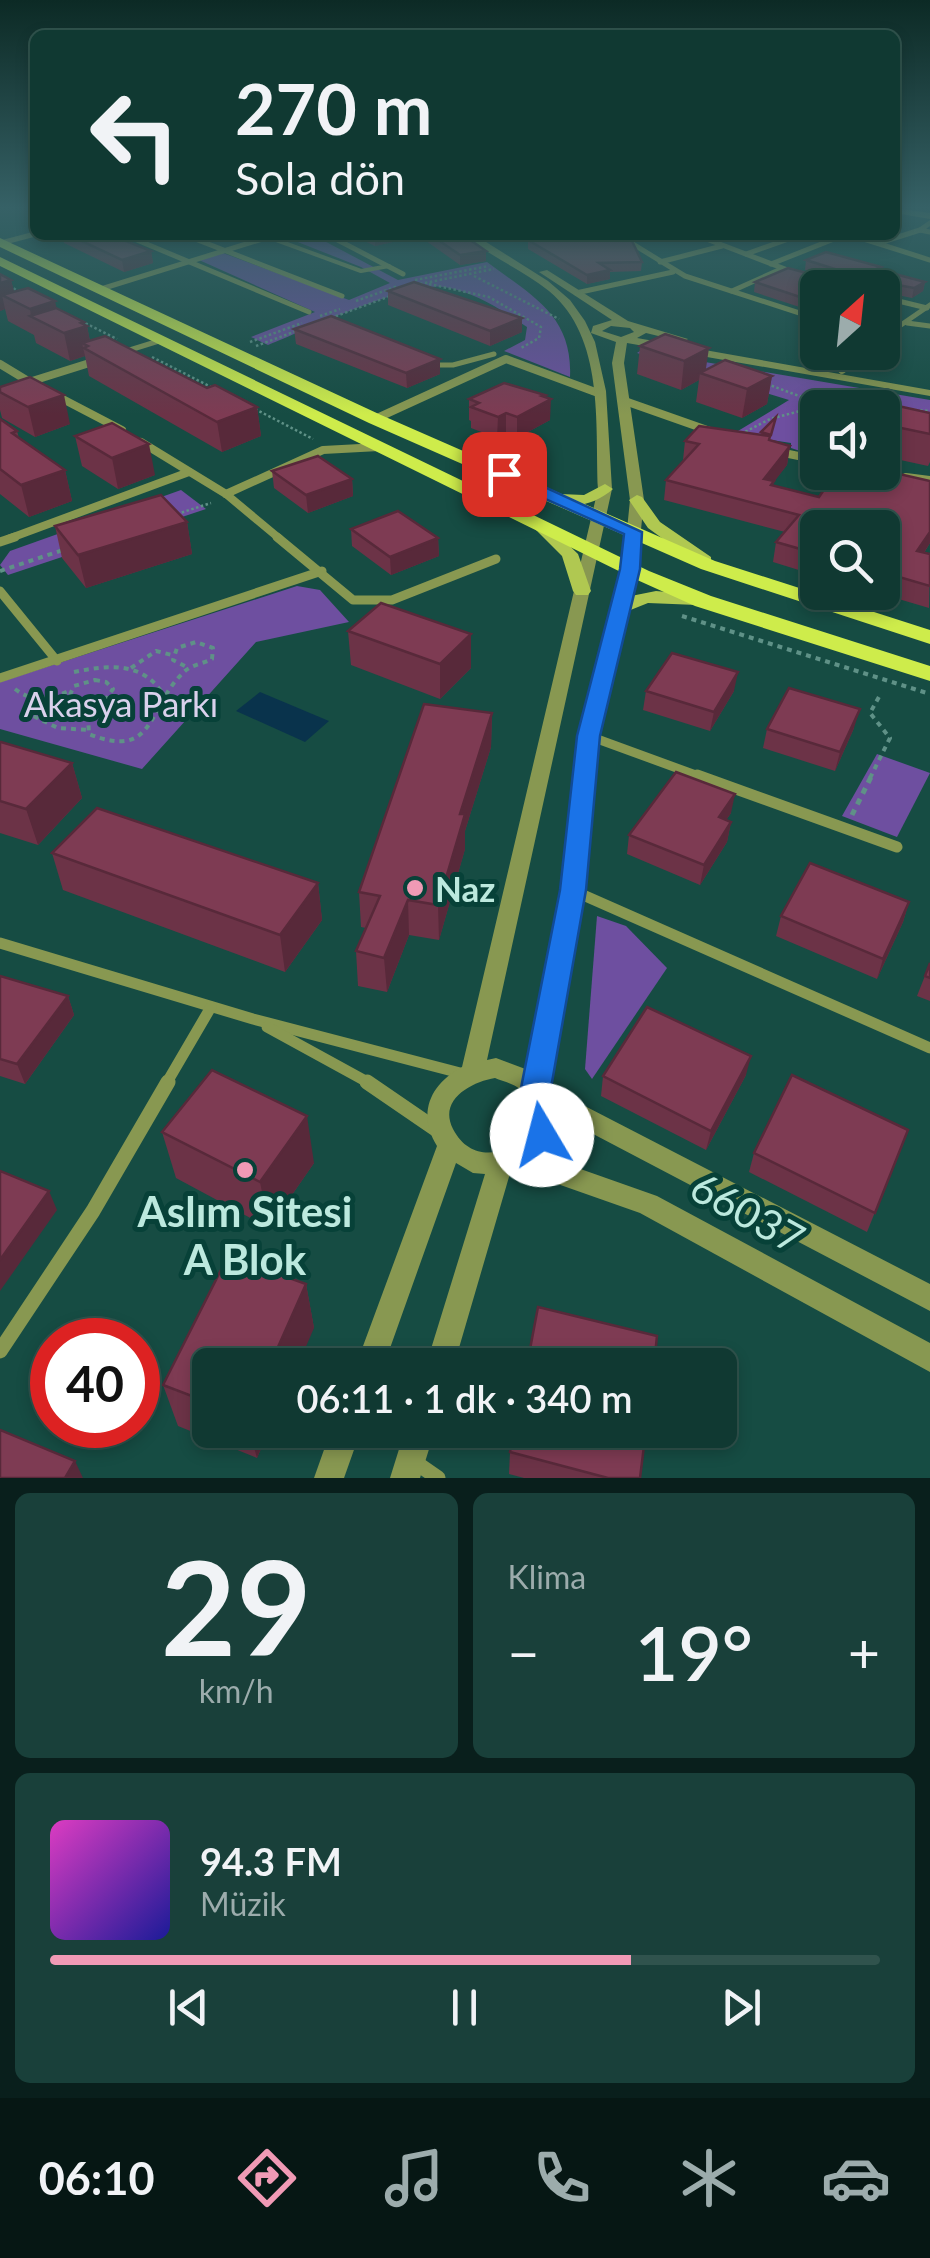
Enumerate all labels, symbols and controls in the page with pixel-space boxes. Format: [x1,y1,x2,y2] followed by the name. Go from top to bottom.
[235,66,432,150] text: 270 m
[70,70,200,200] icon: left
[235,151,405,205] text: Sola dön
[800,270,900,370] north arrow
[800,270,900,610] map controls
[800,390,900,490] button: sound
[462,432,547,517] pin
[477,447,532,502] icon: arrive
[800,510,900,610] button: search
[24,682,218,724] park label: Akasya Parkı
[435,867,495,909] place label: Naz
[404,877,426,899] marker: Naz
[490,1083,594,1187] position arrow
[234,1159,256,1181] marker: Aslım Sitesi A Blok
[683,1161,813,1263] street label: 66037
[137,1186,352,1284] place label: Aslım Sitesi A Blok
[30,1318,160,1448] speed limit sign: 40
[297,1375,632,1421] text: 06:11 · 1 dk · 340 m
[161,1528,312,1684] text: 29
[508,1557,586,1596] text: Klima
[635,1607,753,1697] text: 19°
[508,1619,539,1685] text: −
[848,1619,880,1685] text: +
[199,1671,274,1710] text: km/h
[200,1838,342,1884] text: 94.3 FM
[200,1884,286,1923] text: Müzik
[161,1980,216,2035] icon: previous
[437,1980,492,2035] icon: pause
[714,1980,769,2035] icon: next
[232,2143,302,2213] icon: directions
[379,2143,449,2213] icon: music
[527,2143,597,2213] icon: phone
[674,2143,744,2213] icon: climate
[821,2143,891,2213] icon: car
[39,2151,155,2205] text: 06:10

